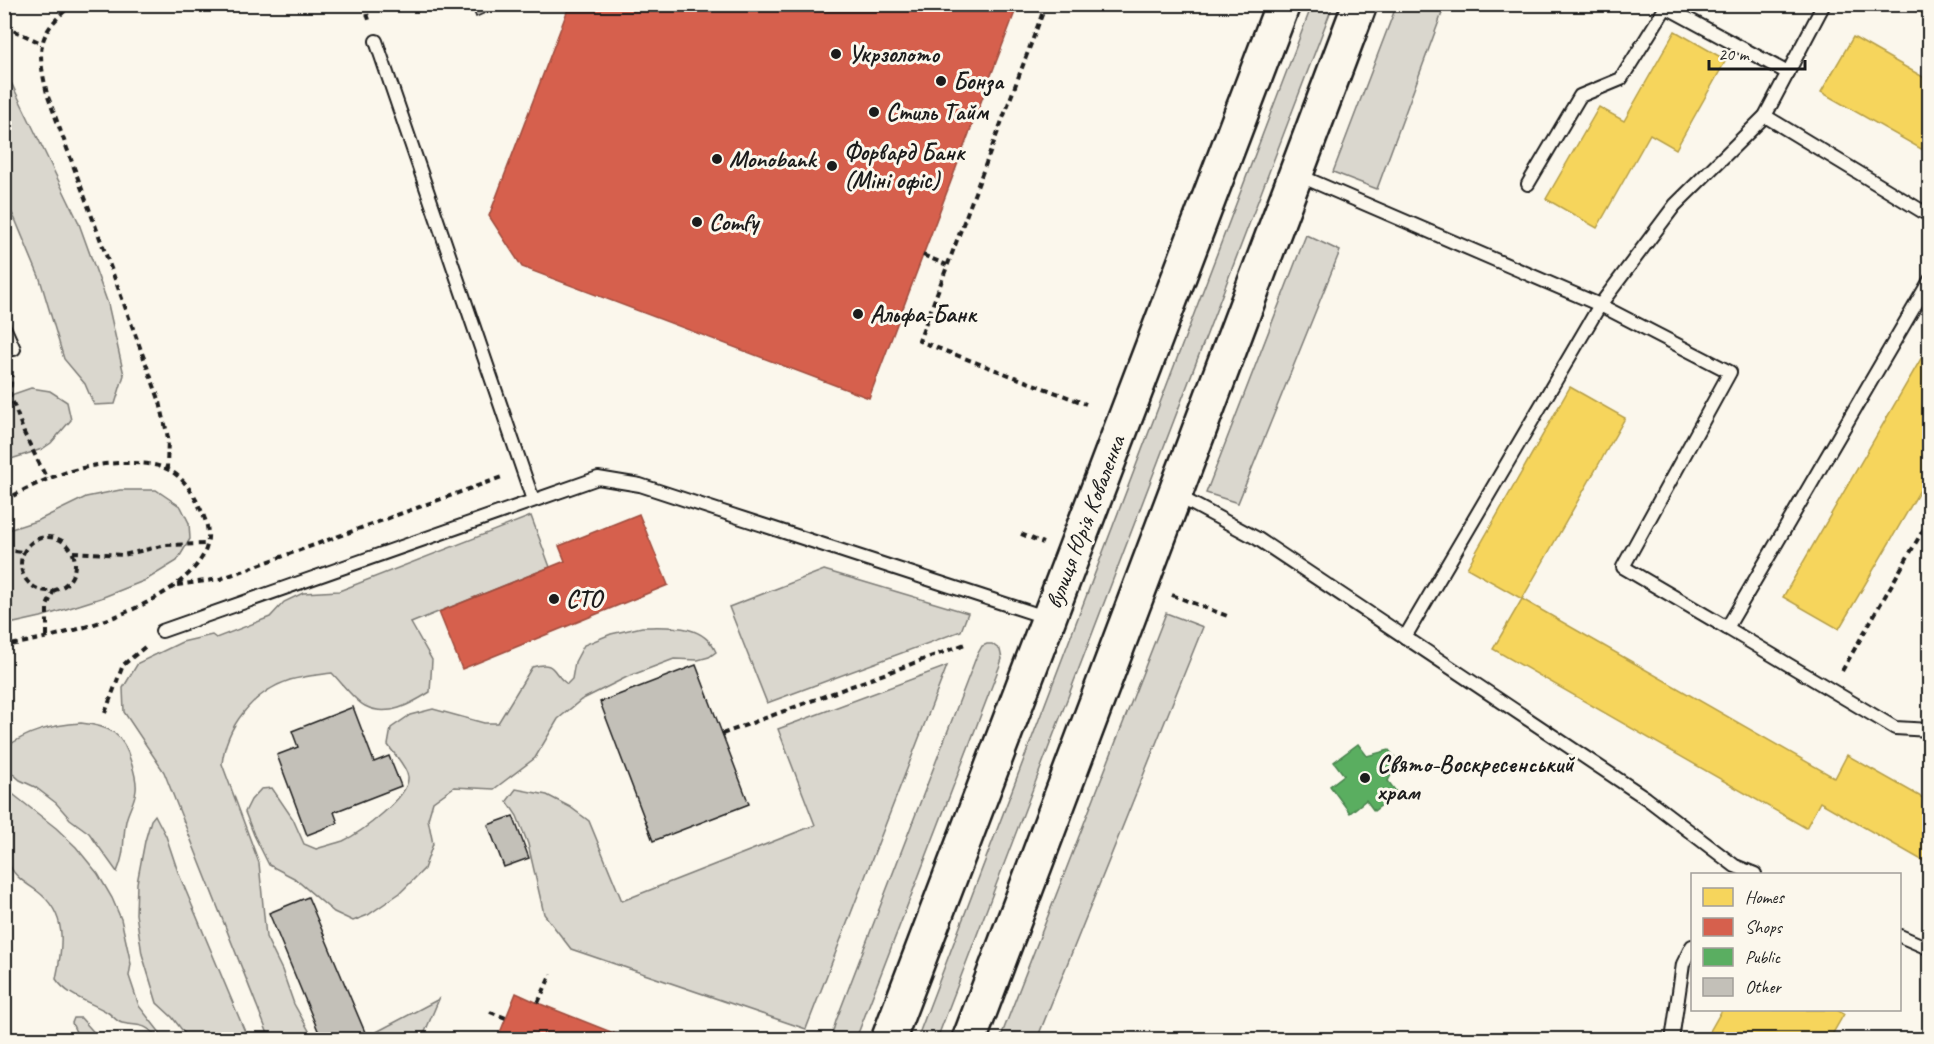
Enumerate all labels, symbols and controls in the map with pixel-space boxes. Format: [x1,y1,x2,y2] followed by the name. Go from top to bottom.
[1709,33,1805,71] scale bar
[848,39,941,69] place label: Укрзолото
[1718,43,1751,65] text: 20 m
[829,47,843,61] marker: Укрзолото
[953,66,1005,97] place label: Бонза
[934,74,948,88] marker: Бонза
[886,97,990,127] place label: Стиль Тайм
[867,105,881,119] marker: Стиль Тайм
[844,137,967,195] place label: Форвард Банк (Міні офіс)
[729,144,818,174] place label: Monobank
[710,152,724,166] marker: Monobank
[825,159,839,173] marker: Форвард Банк (Міні офіс)
[709,207,761,237] place label: Comfy
[690,215,704,229] marker: Comfy
[870,299,978,329] place label: Альфа-Банк
[851,307,865,321] marker: Альфа-Банк
[1038,430,1132,613] street label: вулиця Юрія Коваленка
[566,584,604,614] place label: СТО
[547,592,561,606] marker: СТО
[1377,749,1575,807] place label: Свято-Воскресенський храм
[1358,771,1372,785] marker: Свято-Воскресенський храм
[1691,873,1901,1011] legend
[1745,886,1785,908] text: Homes
[1745,916,1784,938] text: Shops
[1745,946,1782,968] text: Public
[1745,976,1782,998] text: Other

